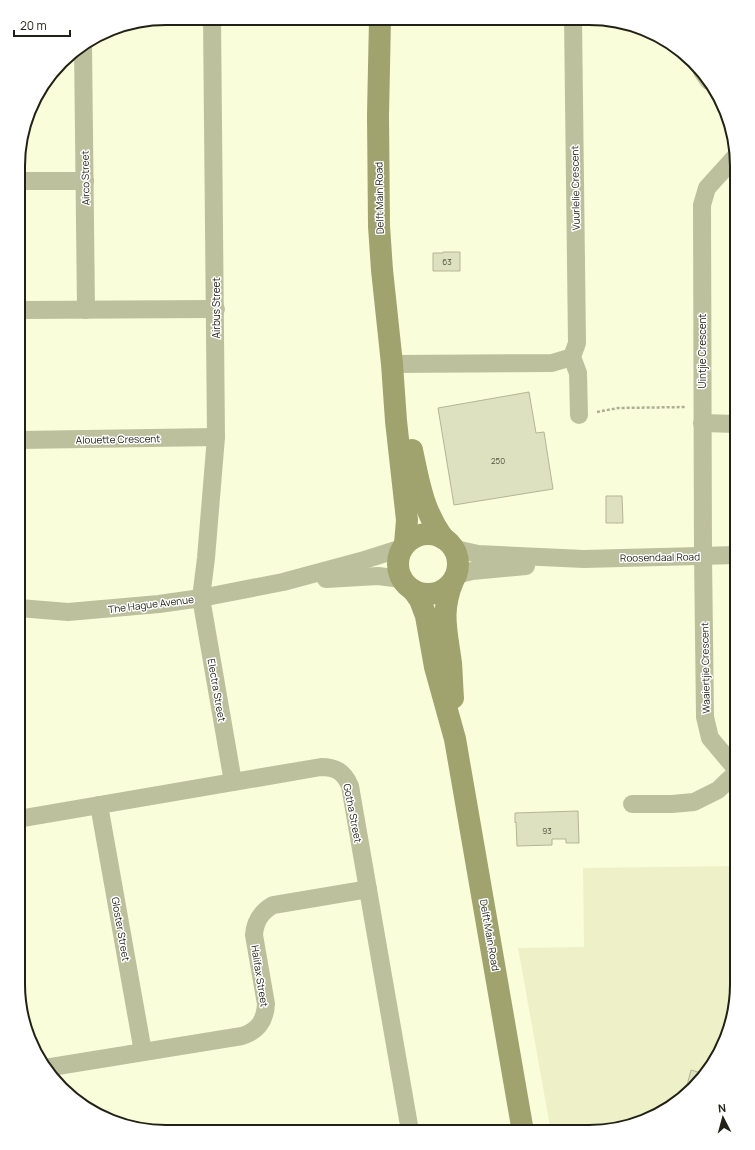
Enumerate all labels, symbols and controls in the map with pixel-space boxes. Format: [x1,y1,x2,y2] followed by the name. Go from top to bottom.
[14,12,70,38] scale bar
[20,17,47,34] text: 20 m
[567,146,583,230] street label: Vuurlelie Crescent
[78,150,92,206] street label: Airco Street
[371,162,387,234] street label: Delft Main Road
[442,256,452,267] house number: 63
[209,278,223,338] street label: Airbus Street
[695,314,709,388] street label: Uintjie Crescent
[76,431,160,447] street label: Alouette Crescent
[491,455,505,466] house number: 250
[620,549,700,565] street label: Roosendaal Road
[107,592,195,616] street label: The Hague Avenue
[697,622,713,714] street label: Waaiertjie Crescent
[205,657,229,723] street label: Electra Street
[340,782,366,844] street label: Gotha Street
[542,825,552,836] house number: 93
[108,896,134,962] street label: Gloster Street
[477,898,503,972] street label: Delft Main Road
[248,944,272,1008] street label: Halifax Street
[703,1098,743,1138] north arrow
[717,1100,727,1115] text: N

